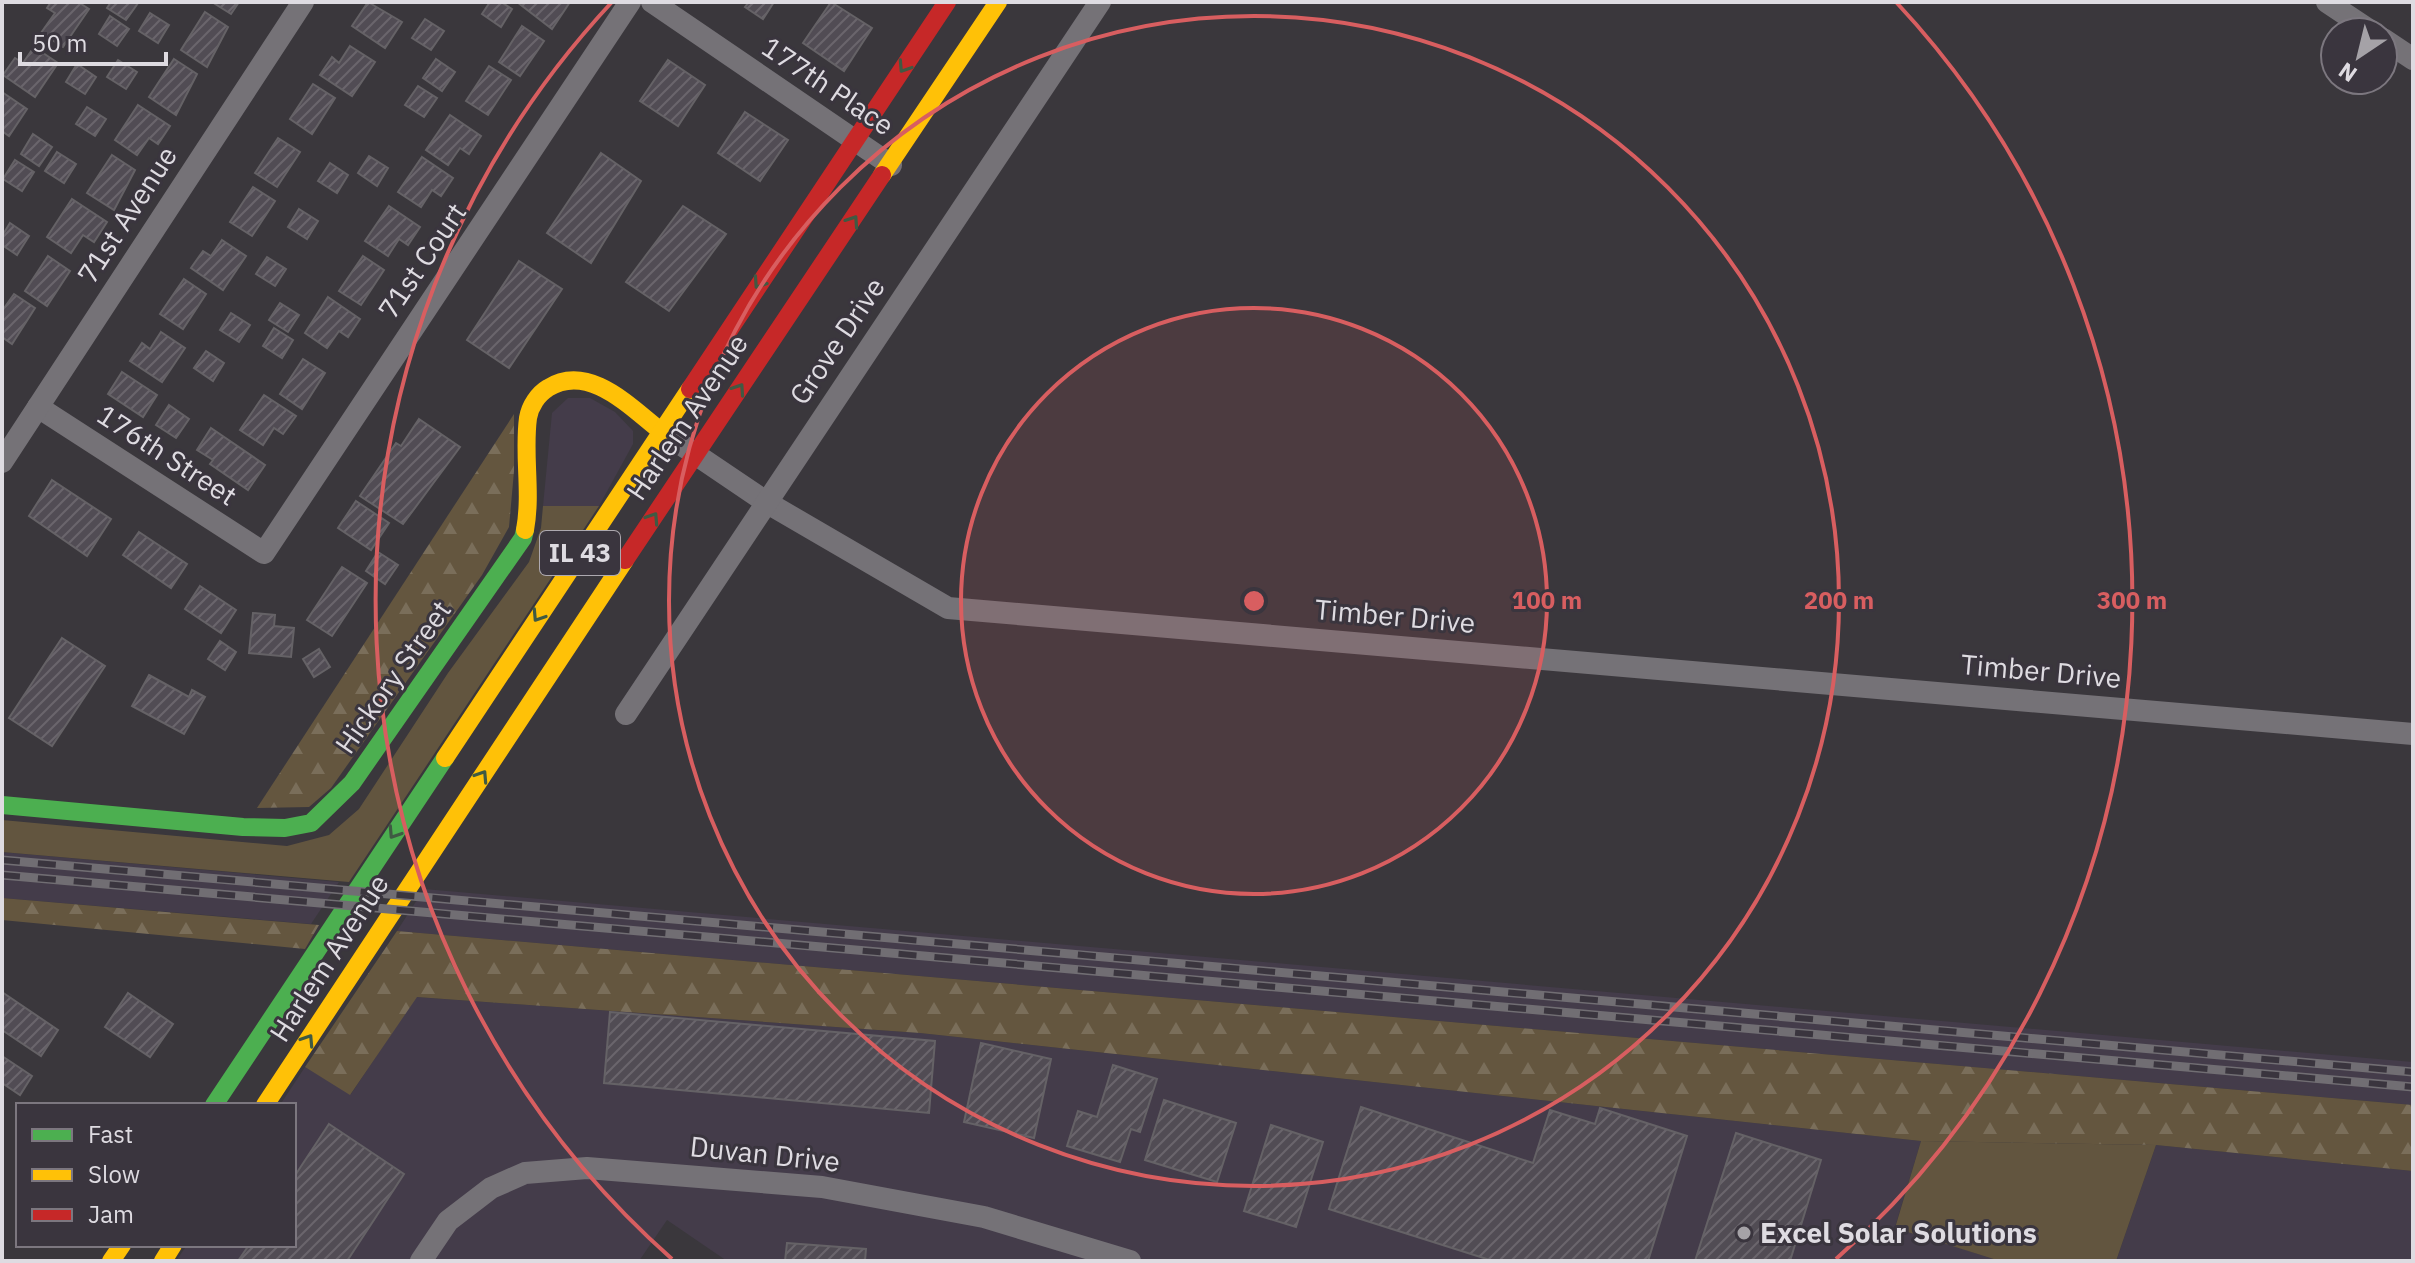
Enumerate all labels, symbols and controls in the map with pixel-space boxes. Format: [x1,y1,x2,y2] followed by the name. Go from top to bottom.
[20,16,166,66] scale bar
[2319,16,2399,96] north arrow
[32,27,87,59] text: 50 m
[755,28,901,143] street label: 177th Place
[2332,56,2362,89] text: N
[898,58,913,73] one-way arrow
[68,139,185,291] street label: 71st Avenue
[369,195,474,326] street label: 71st Court
[843,216,858,230] one-way arrow
[781,270,893,411] street label: Grove Drive
[754,275,769,289] one-way arrow
[617,327,756,507] street label: Harlem Avenue
[729,383,744,398] one-way arrow
[90,396,244,514] street label: 176th Street
[643,512,658,526] one-way arrow
[540,531,620,575] road number: IL 43
[1512,584,1582,616] text: 100 m
[1804,584,1874,616] text: 200 m
[2097,584,2167,616] text: 300 m
[1240,587,1268,615] centre of rings
[1313,590,1477,641] street label: Timber Drive
[326,593,459,761] street label: Hickory Street
[533,608,548,622] one-way arrow
[1959,645,2123,696] street label: Timber Drive
[473,770,488,785] one-way arrow
[389,825,404,839] one-way arrow
[261,867,397,1049] street label: Harlem Avenue
[299,1034,314,1049] one-way arrow
[16,1103,296,1247] legend
[88,1118,133,1150] text: Fast
[688,1127,842,1180] street label: Duvan Drive
[88,1158,140,1190] text: Slow
[88,1198,134,1230] text: Jam
[1760,1214,2037,1251] place label: Excel Solar Solutions
[1735,1224,1753,1242] marker: Excel Solar Solutions

